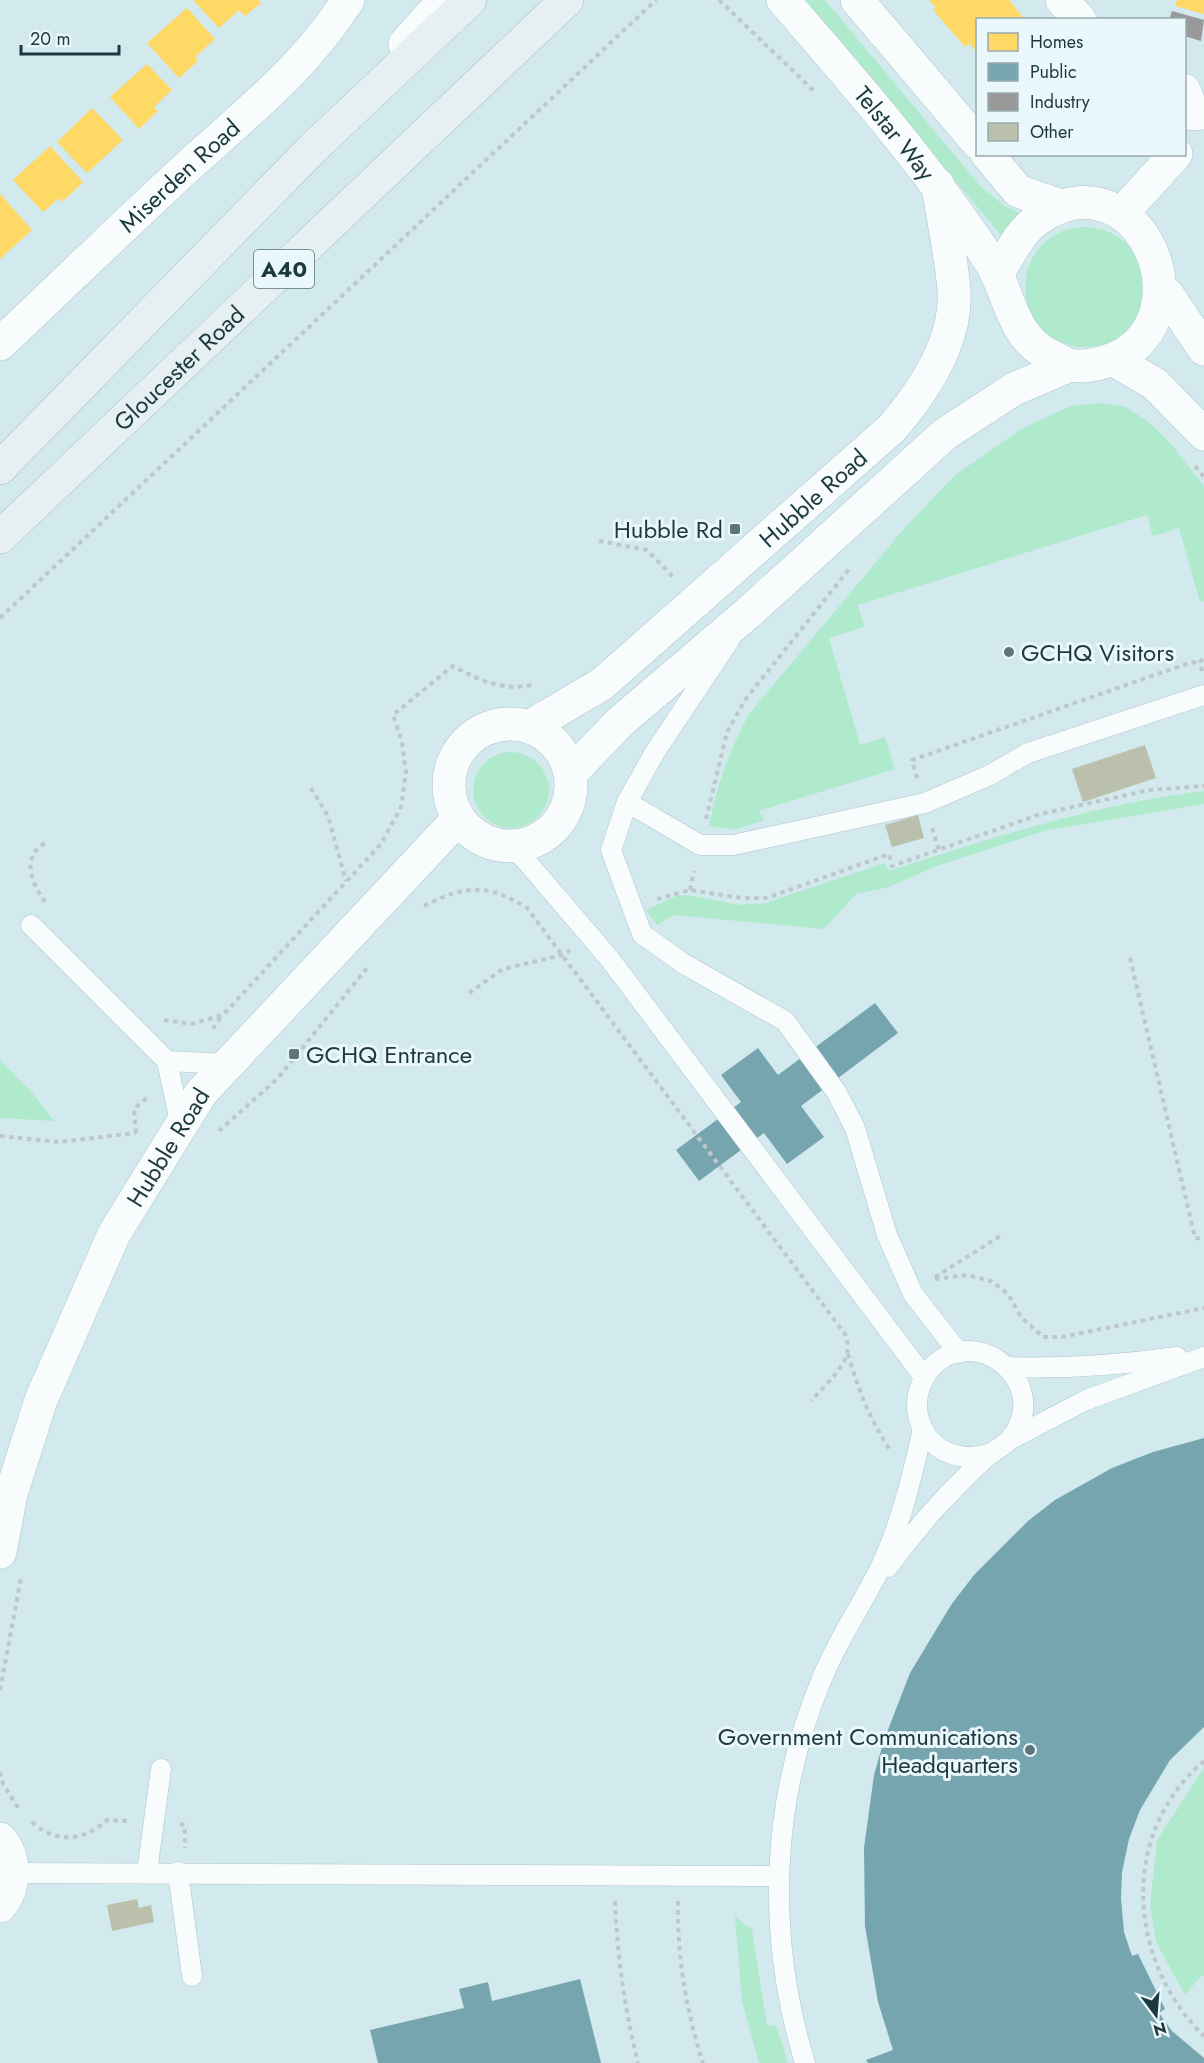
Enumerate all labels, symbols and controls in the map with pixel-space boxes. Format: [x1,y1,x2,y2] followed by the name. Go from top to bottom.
[21,18,118,56] scale bar
[976,18,1186,156] legend
[30,26,70,52] text: 20 m
[1030,29,1083,55] text: Homes
[1030,59,1077,85] text: Public
[846,78,944,188] street label: Telstar Way
[1030,89,1090,115] text: Industry
[111,110,247,240] street label: Miserden Road
[1030,119,1074,145] text: Other
[254,250,314,288] road number: A40
[105,297,252,439] street label: Gloucester Road
[751,440,875,555] street label: Hubble Road
[614,512,723,547] place label: Hubble Rd
[728,522,742,536] marker: Hubble Rd
[1021,635,1174,670] place label: GCHQ Visitors
[1002,645,1016,659] marker: GCHQ Visitors
[306,1037,472,1072] place label: GCHQ Entrance
[287,1047,301,1061] marker: GCHQ Entrance
[117,1081,218,1213] street label: Hubble Road
[718,1719,1018,1782] place label: Government Communications Headquarters
[1023,1743,1037,1757] marker: Government Communications Headquarters
[1126,1985,1186,2045] north arrow
[1151,2016,1169,2042] text: N

